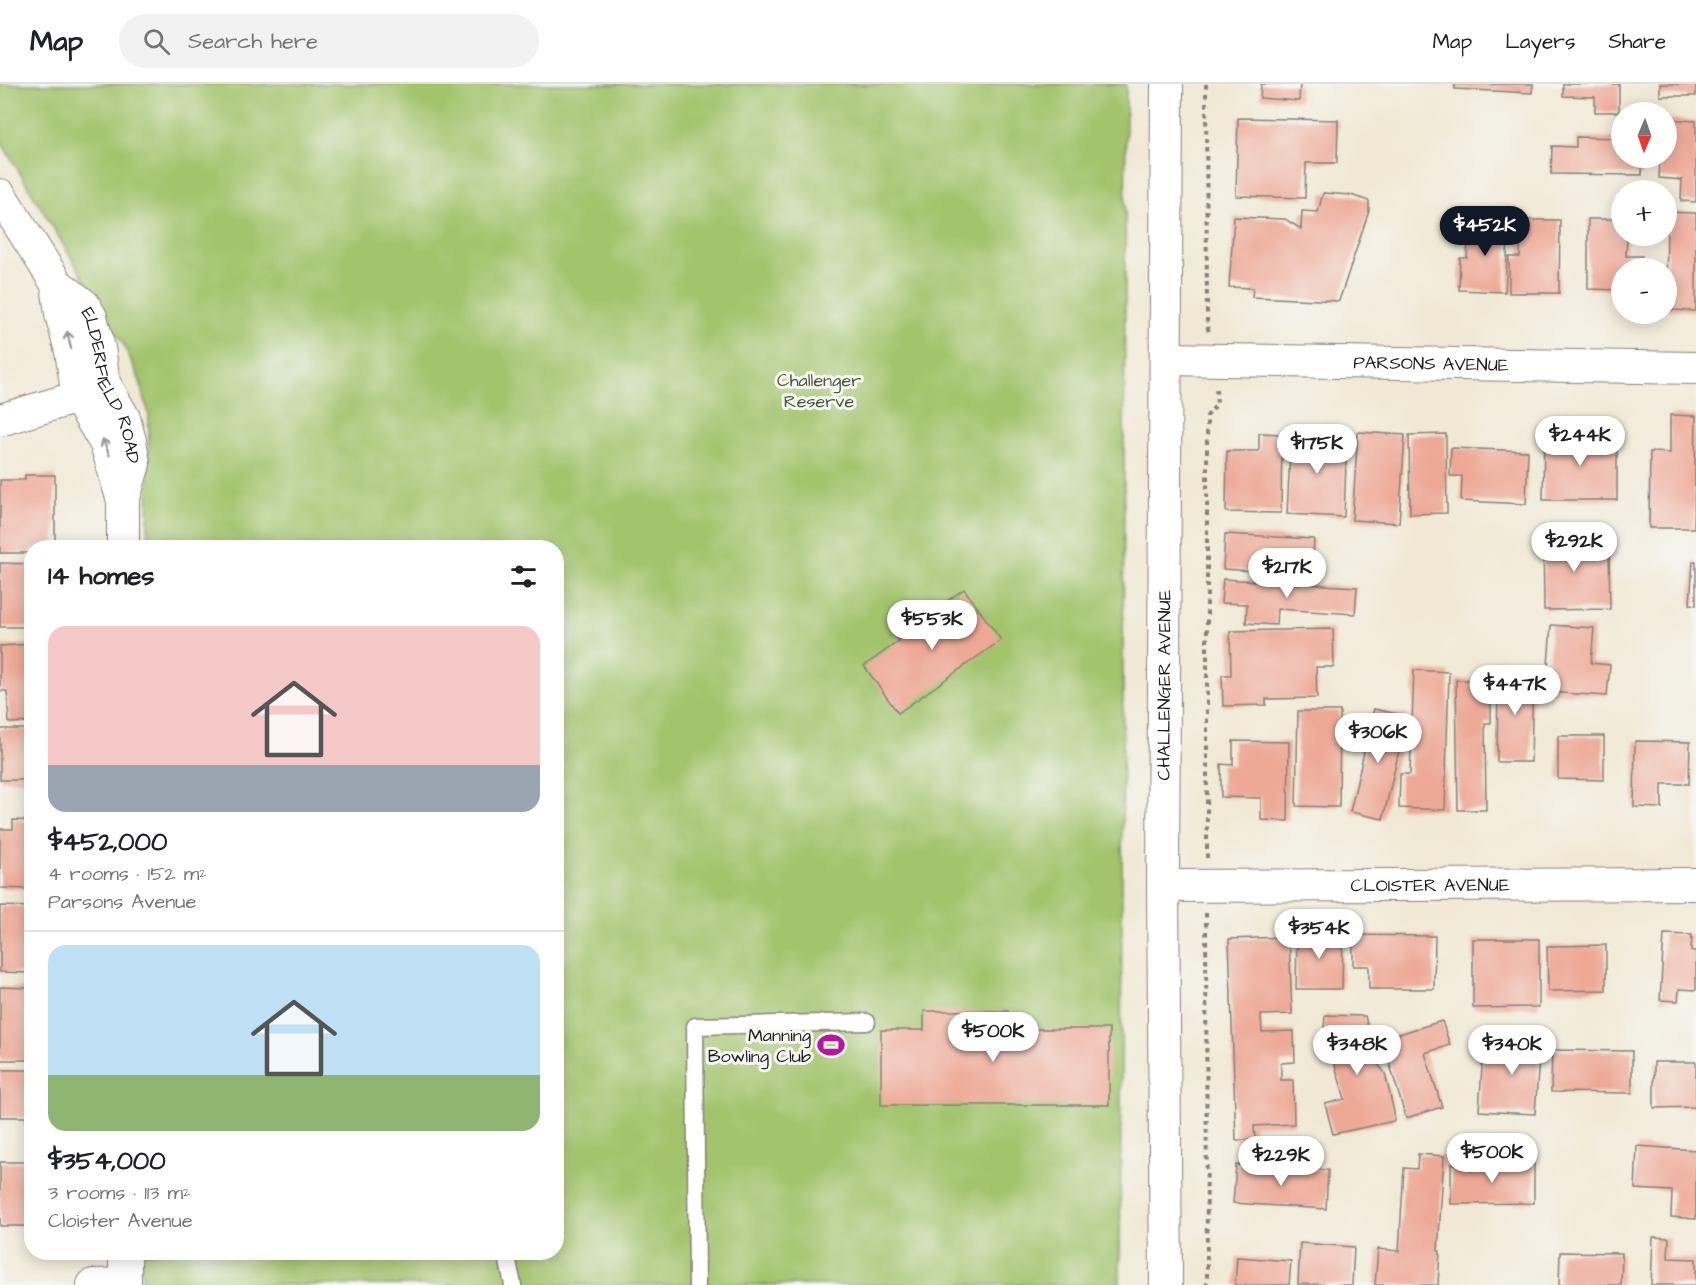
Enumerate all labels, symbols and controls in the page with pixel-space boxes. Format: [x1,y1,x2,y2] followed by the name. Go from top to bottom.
[119,14,539,68] search box
[30,22,83,61] text: Map
[140,25,173,58] icon: search
[188,26,318,57] text: Search here
[1432,27,1472,56] text: Map
[1505,27,1575,56] text: Layers
[1608,27,1666,56] text: Share
[1611,102,1677,168] north arrow
[1611,102,1677,324] map controls
[1611,180,1677,246] button: +
[1443,206,1527,257] pin: $452K
[1454,211,1516,239] text: $452K
[1611,258,1677,324] button: −
[75,302,146,466] street label: ELDERFIELD ROAD
[63,331,74,350] one-way arrow
[1353,350,1509,377] street label: PARSONS AVENUE
[777,368,861,414] park label: Challenger Reserve
[1538,416,1622,467] pin: $244K
[1549,421,1611,449] text: $244K
[1275,424,1359,475] pin: $175K
[1291,429,1343,457] text: $175K
[100,438,111,456] one-way arrow
[1532,522,1616,573] pin: $292K
[1545,527,1603,555] text: $292K
[1245,548,1329,599] pin: $217K
[1262,553,1312,581] text: $217K
[48,558,154,594] text: 14 homes
[507,560,540,593] icon: filters
[1151,589,1177,780] street label: CHALLENGER AVENUE
[890,600,974,651] pin: $553K
[901,605,963,633] text: $553K
[240,665,348,773] icon: home
[1473,665,1557,716] pin: $447K
[1484,670,1546,698] text: $447K
[1336,713,1420,764] pin: $306K
[1349,718,1407,746] text: $306K
[48,824,167,860] text: $452,000
[48,860,207,888] text: 4 rooms · 152 m²
[1350,872,1510,898] street label: CLOISTER AVENUE
[48,888,196,916] text: Parsons Avenue
[1277,909,1361,960] pin: $354K
[1288,914,1350,942] text: $354K
[240,984,348,1092] icon: home
[951,1012,1035,1063] pin: $500K
[962,1017,1024,1045] text: $500K
[708,1023,811,1070] place label: Manning Bowling Club
[1315,1025,1399,1076] pin: $348K
[1470,1025,1554,1076] pin: $340K
[816,1030,846,1060] sports icon: Manning Bowling Club
[1327,1030,1387,1058] text: $348K
[1482,1030,1542,1058] text: $340K
[1450,1133,1534,1184] pin: $500K
[1239,1136,1323,1187] pin: $229K
[1461,1138,1523,1166] text: $500K
[1252,1141,1310,1169] text: $229K
[48,1143,166,1179] text: $354,000
[48,1179,191,1207] text: 3 rooms · 113 m²
[48,1207,193,1235] text: Cloister Avenue

